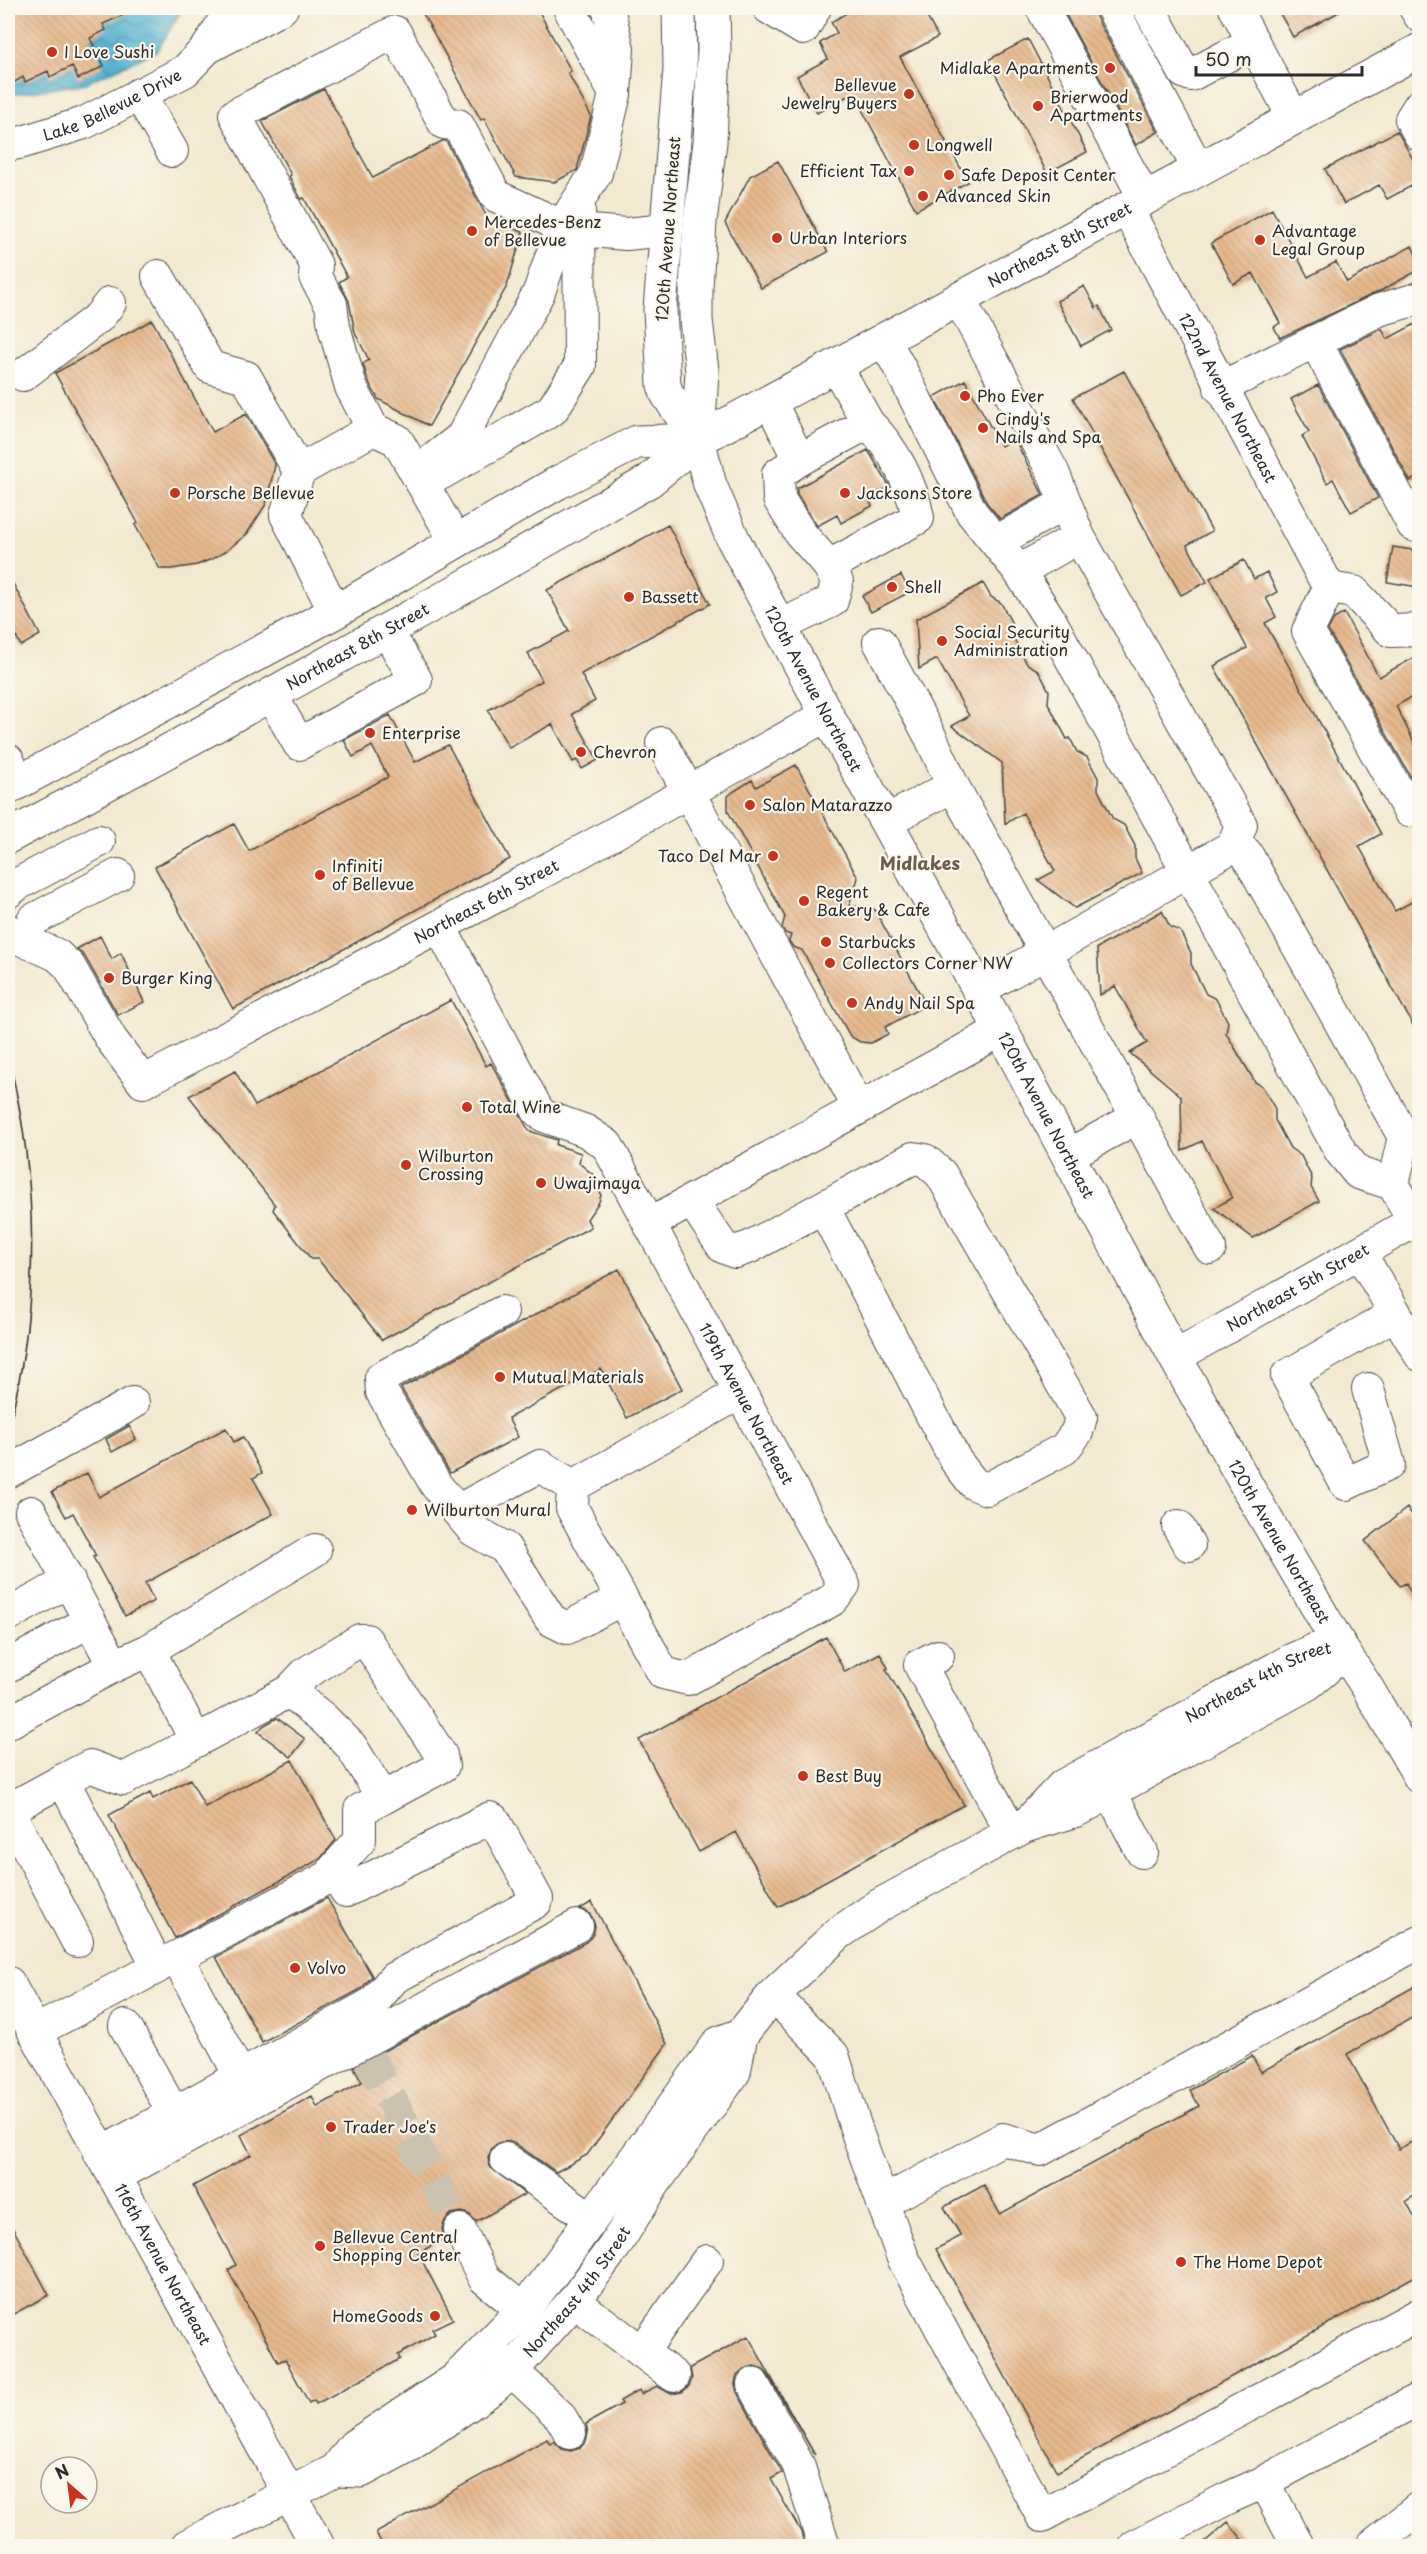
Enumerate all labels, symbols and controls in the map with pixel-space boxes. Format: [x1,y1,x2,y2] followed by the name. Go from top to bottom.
[64,39,154,63] place label: I Love Sushi
[1196,39,1362,77] scale bar
[45,45,59,59] marker: I Love Sushi
[1205,45,1252,72] text: 50 m
[940,55,1098,79] place label: Midlake Apartments
[1103,61,1117,75] marker: Midlake Apartments
[40,62,185,146] street label: Lake Bellevue Drive
[781,72,897,114] place label: Bellevue Jewelry Buyers
[1050,84,1142,126] place label: Brierwood Apartments
[902,87,916,101] marker: Bellevue Jewelry Buyers
[1031,99,1045,113] marker: Brierwood Apartments
[926,132,993,156] place label: Longwell
[649,135,685,322] street label: 120th Avenue Northeast
[907,138,921,152] marker: Longwell
[800,158,897,182] place label: Efficient Tax
[961,162,1116,186] place label: Safe Deposit Center
[902,164,916,178] marker: Efficient Tax
[942,168,956,182] marker: Safe Deposit Center
[935,183,1051,207] place label: Advanced Skin
[916,189,930,203] marker: Advanced Skin
[983,195,1136,293] street label: Northeast 8th Street
[484,209,602,251] place label: Mercedes-Benz of Bellevue
[1272,218,1365,260] place label: Advantage Legal Group
[465,224,479,238] marker: Mercedes-Benz of Bellevue
[789,225,907,249] place label: Urban Interiors
[770,231,784,245] marker: Urban Interiors
[1253,233,1267,247] marker: Advantage Legal Group
[1174,308,1284,486] street label: 122nd Avenue Northeast
[977,383,1045,407] place label: Pho Ever
[958,389,972,403] marker: Pho Ever
[995,406,1101,448] place label: Cindy's Nails and Spa
[976,421,990,435] marker: Cindy's Nails and Spa
[187,480,315,504] place label: Porsche Bellevue
[857,480,972,504] place label: Jacksons Store
[168,486,182,500] marker: Porsche Bellevue
[838,486,852,500] marker: Jacksons Store
[904,574,942,598] place label: Shell
[885,580,899,594] marker: Shell
[641,584,699,608] place label: Bassett
[622,590,636,604] marker: Bassett
[281,596,433,695] street label: Northeast 8th Street
[760,601,869,776] street label: 120th Avenue Northeast
[954,619,1070,661] place label: Social Security Administration
[935,634,949,648] marker: Social Security Administration
[382,720,461,744] place label: Enterprise
[363,726,377,740] marker: Enterprise
[593,739,657,763] place label: Chevron
[574,745,588,759] marker: Chevron
[762,792,892,816] place label: Salon Matarazzo
[743,798,757,812] marker: Salon Matarazzo
[658,843,762,867] place label: Taco Del Mar
[766,849,780,863] marker: Taco Del Mar
[880,849,961,876] district label: Midlakes
[409,852,563,949] street label: Northeast 6th Street
[332,853,414,895] place label: Infiniti of Bellevue
[313,868,327,882] marker: Infiniti of Bellevue
[816,879,930,921] place label: Regent Bakery & Cafe
[797,894,811,908] marker: Regent Bakery & Cafe
[838,929,916,953] place label: Starbucks
[819,935,833,949] marker: Starbucks
[842,950,1013,974] place label: Collectors Corner NW
[823,956,837,970] marker: Collectors Corner NW
[121,965,213,989] place label: Burger King
[102,971,116,985] marker: Burger King
[864,990,975,1014] place label: Andy Nail Spa
[845,996,859,1010] marker: Andy Nail Spa
[993,1027,1101,1202] street label: 120th Avenue Northeast
[479,1094,561,1118] place label: Total Wine
[460,1100,474,1114] marker: Total Wine
[418,1143,494,1185] place label: Wilburton Crossing
[399,1158,413,1172] marker: Wilburton Crossing
[553,1170,640,1194] place label: Uwajimaya
[534,1176,548,1190] marker: Uwajimaya
[1221,1236,1373,1337] street label: Northeast 5th Street
[694,1318,801,1489] street label: 119th Avenue Northeast
[512,1364,644,1388] place label: Mutual Materials
[493,1370,507,1384] marker: Mutual Materials
[1223,1455,1337,1627] street label: 120th Avenue Northeast
[424,1497,551,1521] place label: Wilburton Mural
[405,1503,419,1517] marker: Wilburton Mural
[1180,1635,1333,1728] street label: Northeast 4th Street
[815,1763,882,1787] place label: Best Buy
[796,1769,810,1783] marker: Best Buy
[307,1955,346,1979] place label: Volvo
[288,1961,302,1975] marker: Volvo
[343,2114,436,2138] place label: Trader Joe's
[324,2120,338,2134] marker: Trader Joe's
[109,2178,218,2349] street label: 116th Avenue Northeast
[516,2220,636,2362] street label: Northeast 4th Street
[332,2224,461,2266] place label: Bellevue Central Shopping Center
[313,2239,327,2253] marker: Bellevue Central Shopping Center
[1193,2249,1323,2273] place label: The Home Depot
[1174,2255,1188,2269] marker: The Home Depot
[332,2303,423,2327] place label: HomeGoods
[428,2309,442,2323] marker: HomeGoods
[39,2455,99,2515] north arrow
[50,2457,73,2484] text: N

